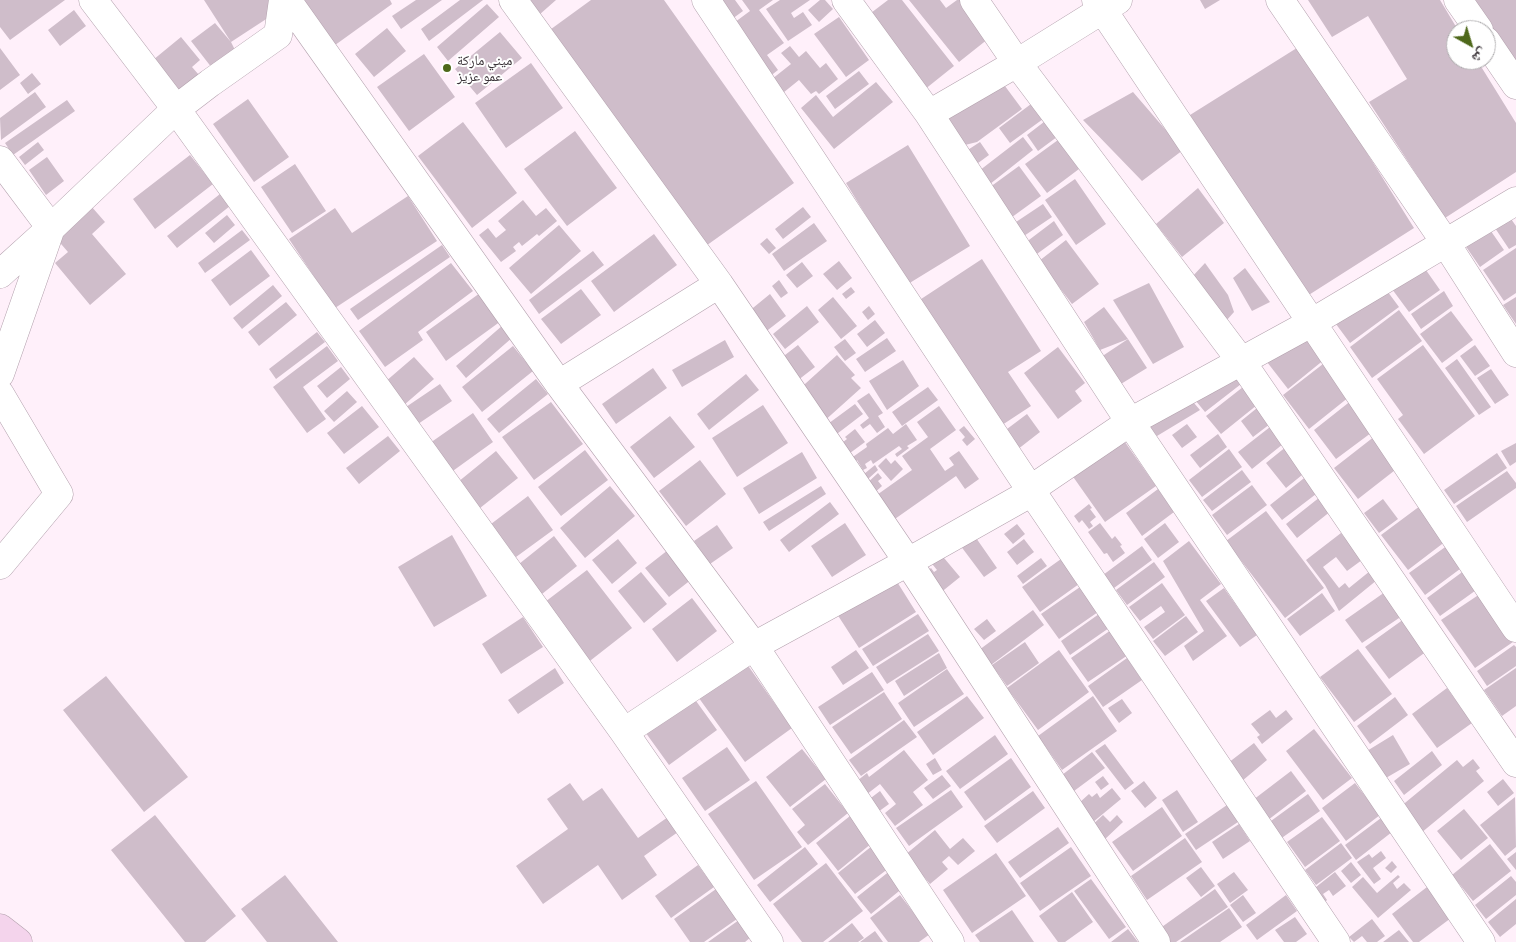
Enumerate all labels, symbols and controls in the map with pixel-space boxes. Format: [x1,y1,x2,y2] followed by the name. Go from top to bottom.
[1446,20,1496,70] north arrow
[1469,45,1491,68] text: ش
[457,52,512,84] place label: ميني ماركة عمو عزيز
[441,62,453,74] marker: ميني ماركة عمو عزيز

